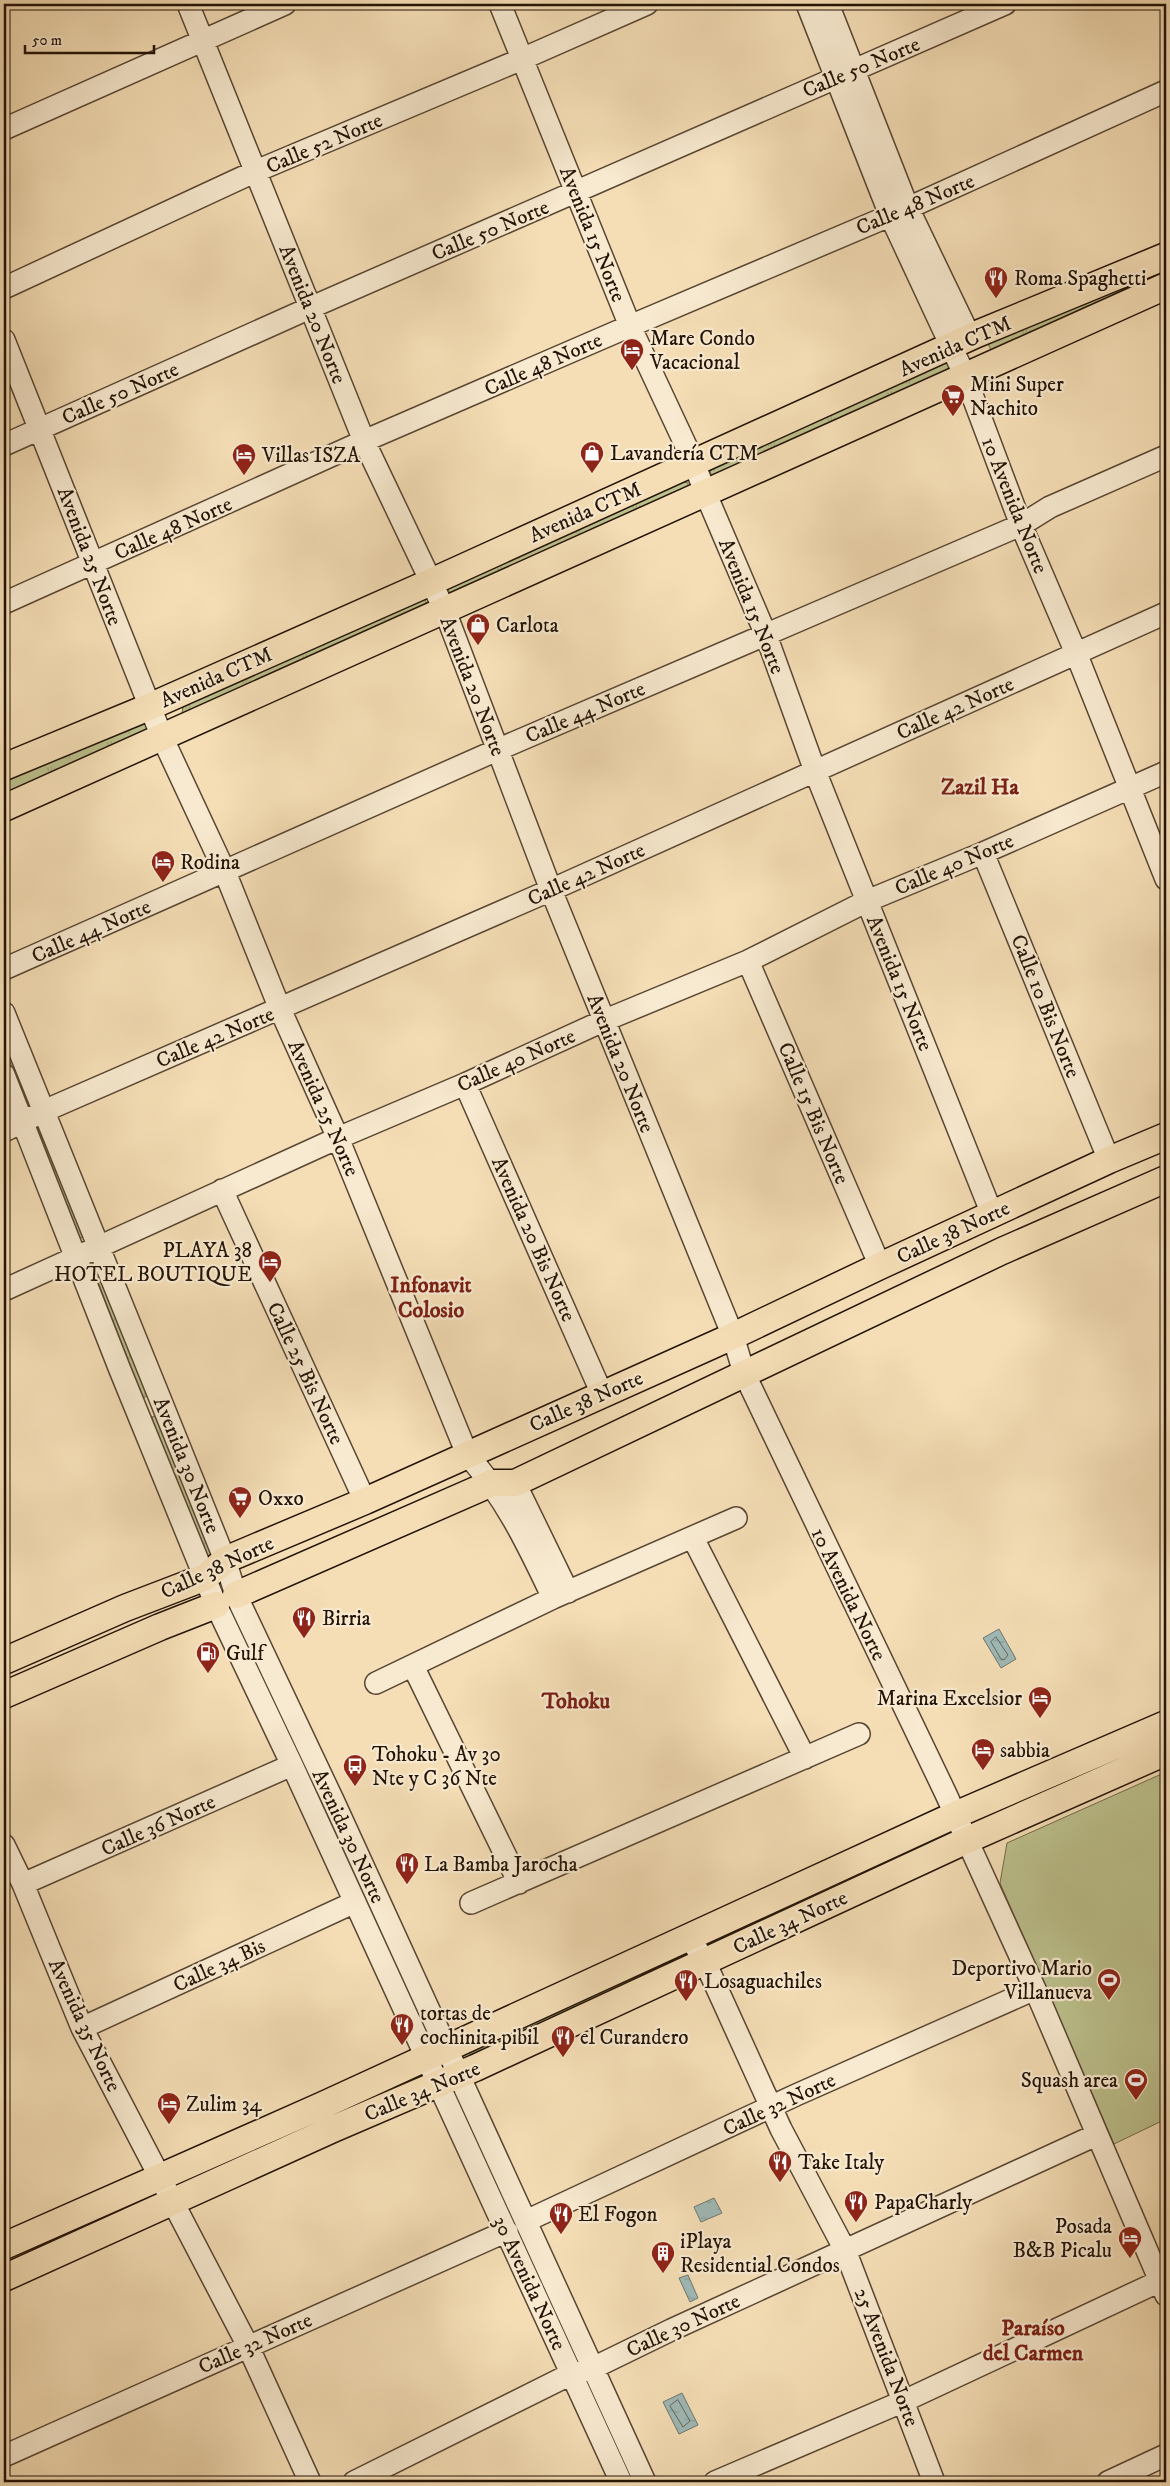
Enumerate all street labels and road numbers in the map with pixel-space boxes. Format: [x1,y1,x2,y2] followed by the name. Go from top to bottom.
[799,31,924,104] street label: Calle 50 Norte
[262,108,387,180] street label: Calle 52 Norte
[553,163,631,306] street label: Avenida 15 Norte
[852,168,979,241] street label: Calle 48 Norte
[428,194,553,267] street label: Calle 50 Norte
[272,241,352,388] street label: Avenida 20 Norte
[895,311,1016,383] street label: Avenida CTM
[481,327,606,402] street label: Calle 48 Norte
[58,356,183,431] street label: Calle 50 Norte
[975,433,1053,578] street label: 10 Avenida Norte
[525,477,646,549] street label: Avenida CTM
[51,483,128,630] street label: Avenida 25 Norte
[111,491,236,566] street label: Calle 48 Norte
[712,535,790,678] street label: Avenida 15 Norte
[434,613,511,760] street label: Avenida 20 Norte
[156,642,277,714] street label: Avenida CTM
[893,671,1018,746] street label: Calle 42 Norte
[522,676,649,750] street label: Calle 44 Norte
[891,828,1018,902] street label: Calle 40 Norte
[524,837,649,912] street label: Calle 42 Norte
[28,894,155,970] street label: Calle 44 Norte
[860,912,938,1055] street label: Avenida 15 Norte
[1004,931,1086,1082] street label: Calle 10 Bis Norte
[580,990,660,1137] street label: Avenida 20 Norte
[152,1001,279,1074] street label: Calle 42 Norte
[453,1023,580,1099] street label: Calle 40 Norte
[281,1036,365,1181] street label: Avenida 25 Norte
[772,1039,855,1188] street label: Calle 15 Bis Norte
[485,1153,581,1326] street label: Avenida 20 Bis Norte
[893,1195,1014,1270] street label: Calle 38 Norte
[261,1298,350,1449] street label: Calle 25 Bis Norte
[526,1365,648,1439] street label: Calle 38 Norte
[147,1393,225,1538] street label: Avenida 30 Norte
[805,1524,892,1665] street label: 10 Avenida Norte
[157,1530,278,1605] street label: Calle 38 Norte
[306,1765,391,1908] street label: Avenida 30 Norte
[97,1789,220,1863] street label: Calle 36 Norte
[729,1885,852,1961] street label: Calle 34 Norte
[169,1933,270,1999] street label: Calle 34 Bis
[42,1955,126,2096] street label: Avenida 35 Norte
[361,2056,484,2128] street label: Calle 34 Norte
[719,2067,840,2142] street label: Calle 32 Norte
[487,2212,572,2355] street label: 30 Avenida Norte
[848,2284,925,2431] street label: 25 Avenida Norte
[622,2288,745,2364] street label: Calle 30 Norte
[195,2307,316,2380] street label: Calle 32 Norte

